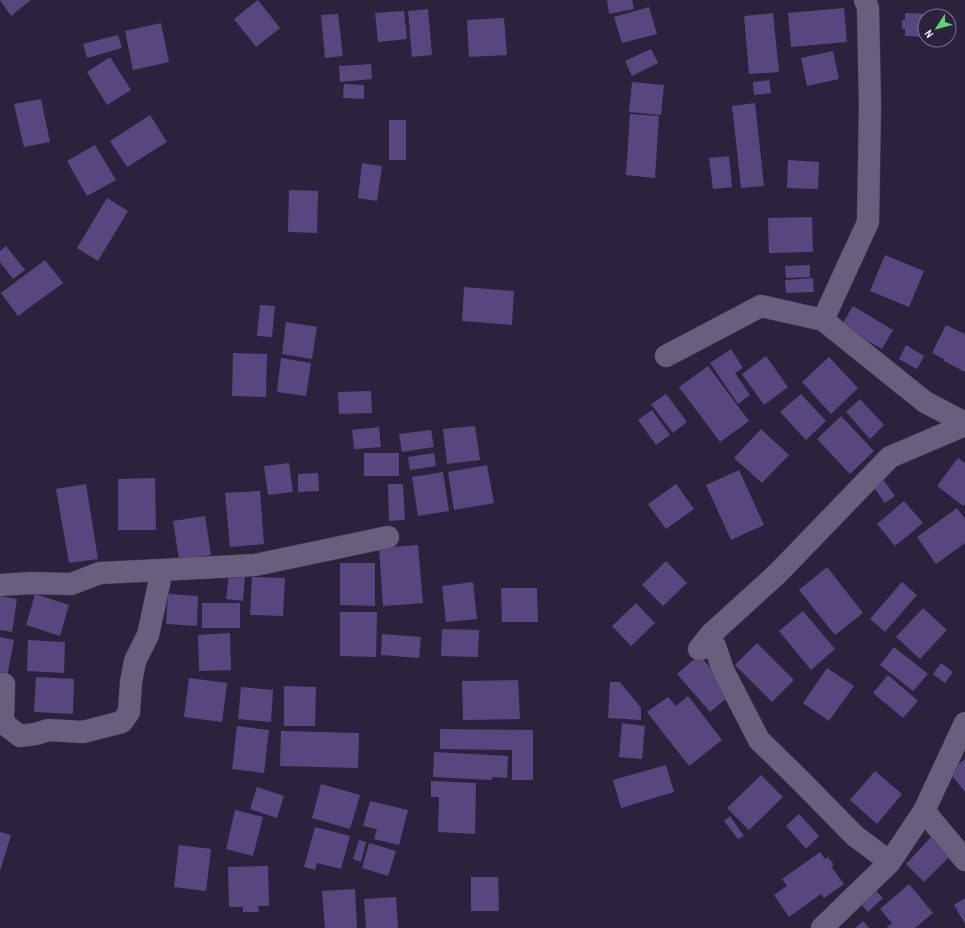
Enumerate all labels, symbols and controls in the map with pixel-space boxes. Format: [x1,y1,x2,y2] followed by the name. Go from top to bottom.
[917,8,957,48] north arrow
[921,27,936,41] text: N

